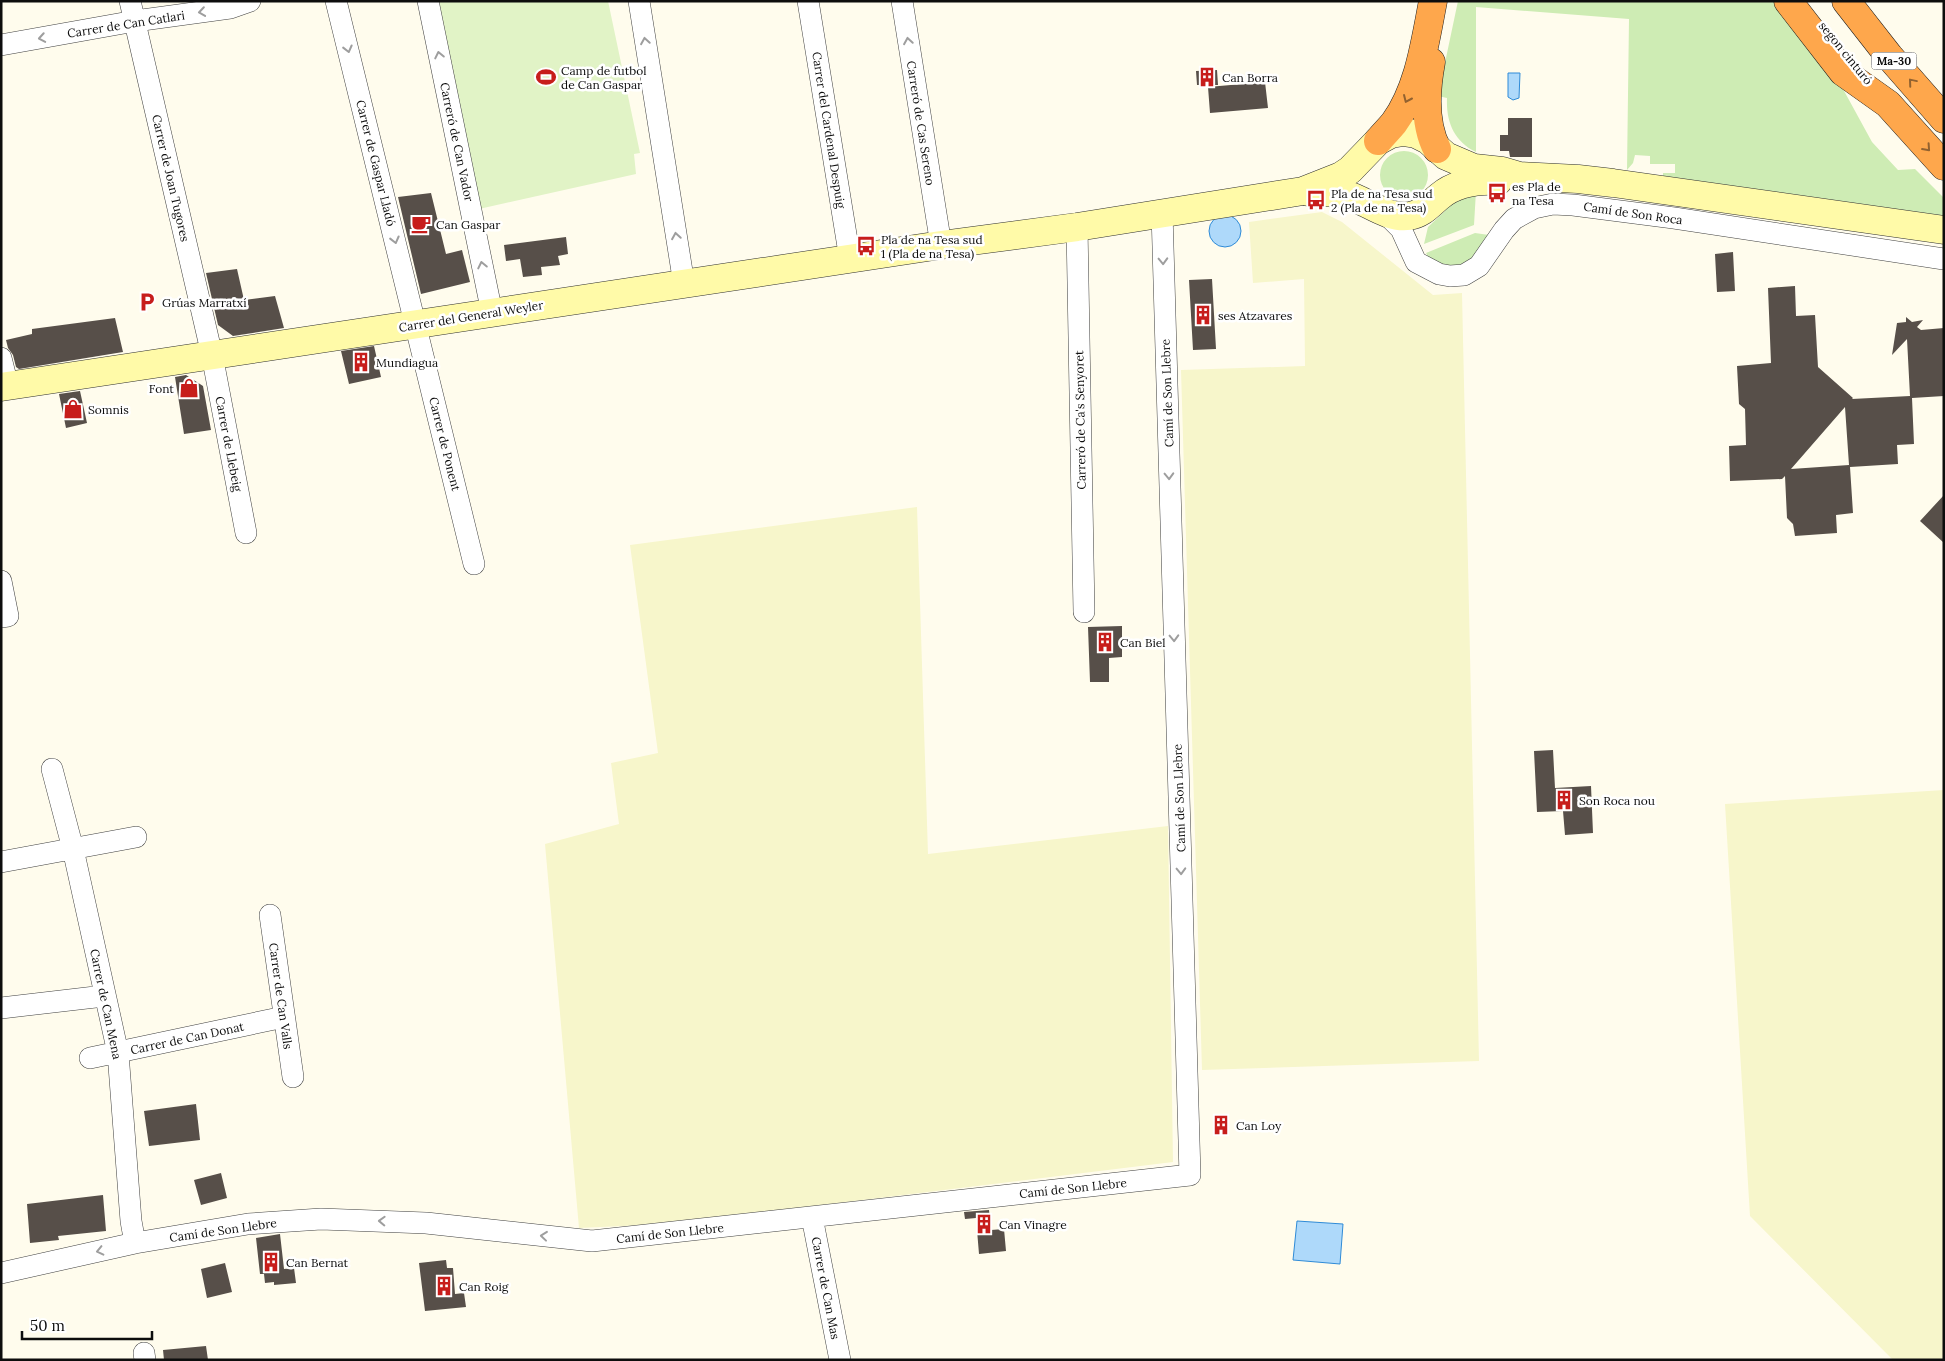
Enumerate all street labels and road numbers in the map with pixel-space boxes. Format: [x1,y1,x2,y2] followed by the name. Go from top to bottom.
[66,7,186,41] street label: Carrer de Can Catlari
[1816,18,1876,88] street label: segon cinturó
[809,51,849,210] street label: Carrer del Cardenal Despuig
[1872,52,1916,70] road number: Ma-30
[904,60,938,186] street label: Carreró de Cas Sereno
[437,81,477,204] street label: Carreró de Can Vador
[353,98,399,228] street label: Carrer de Gaspar Lladó
[149,113,193,243] street label: Carrer de Joan Tugores
[1582,199,1684,227] street label: Camí de Son Roca
[398,297,545,335] street label: Carrer del General Weyler
[1158,338,1176,447] street label: Camí de Son Llebre
[1071,350,1089,490] street label: Carreró de Ca's Senyoret
[212,395,246,493] street label: Carrer de Llebeig
[426,395,464,493] street label: Carrer de Ponent
[1170,743,1188,852] street label: Camí de Son Llebre
[266,942,296,1051] street label: Carrer de Can Valls
[87,947,125,1061] street label: Carrer de Can Mena
[129,1019,245,1057] street label: Carrer de Can Donat
[1018,1175,1128,1201] street label: Camí de Son Llebre
[168,1215,278,1245] street label: Camí de Son Llebre
[615,1220,725,1246] street label: Camí de Son Llebre
[809,1235,843,1341] street label: Carrer de Can Mas

